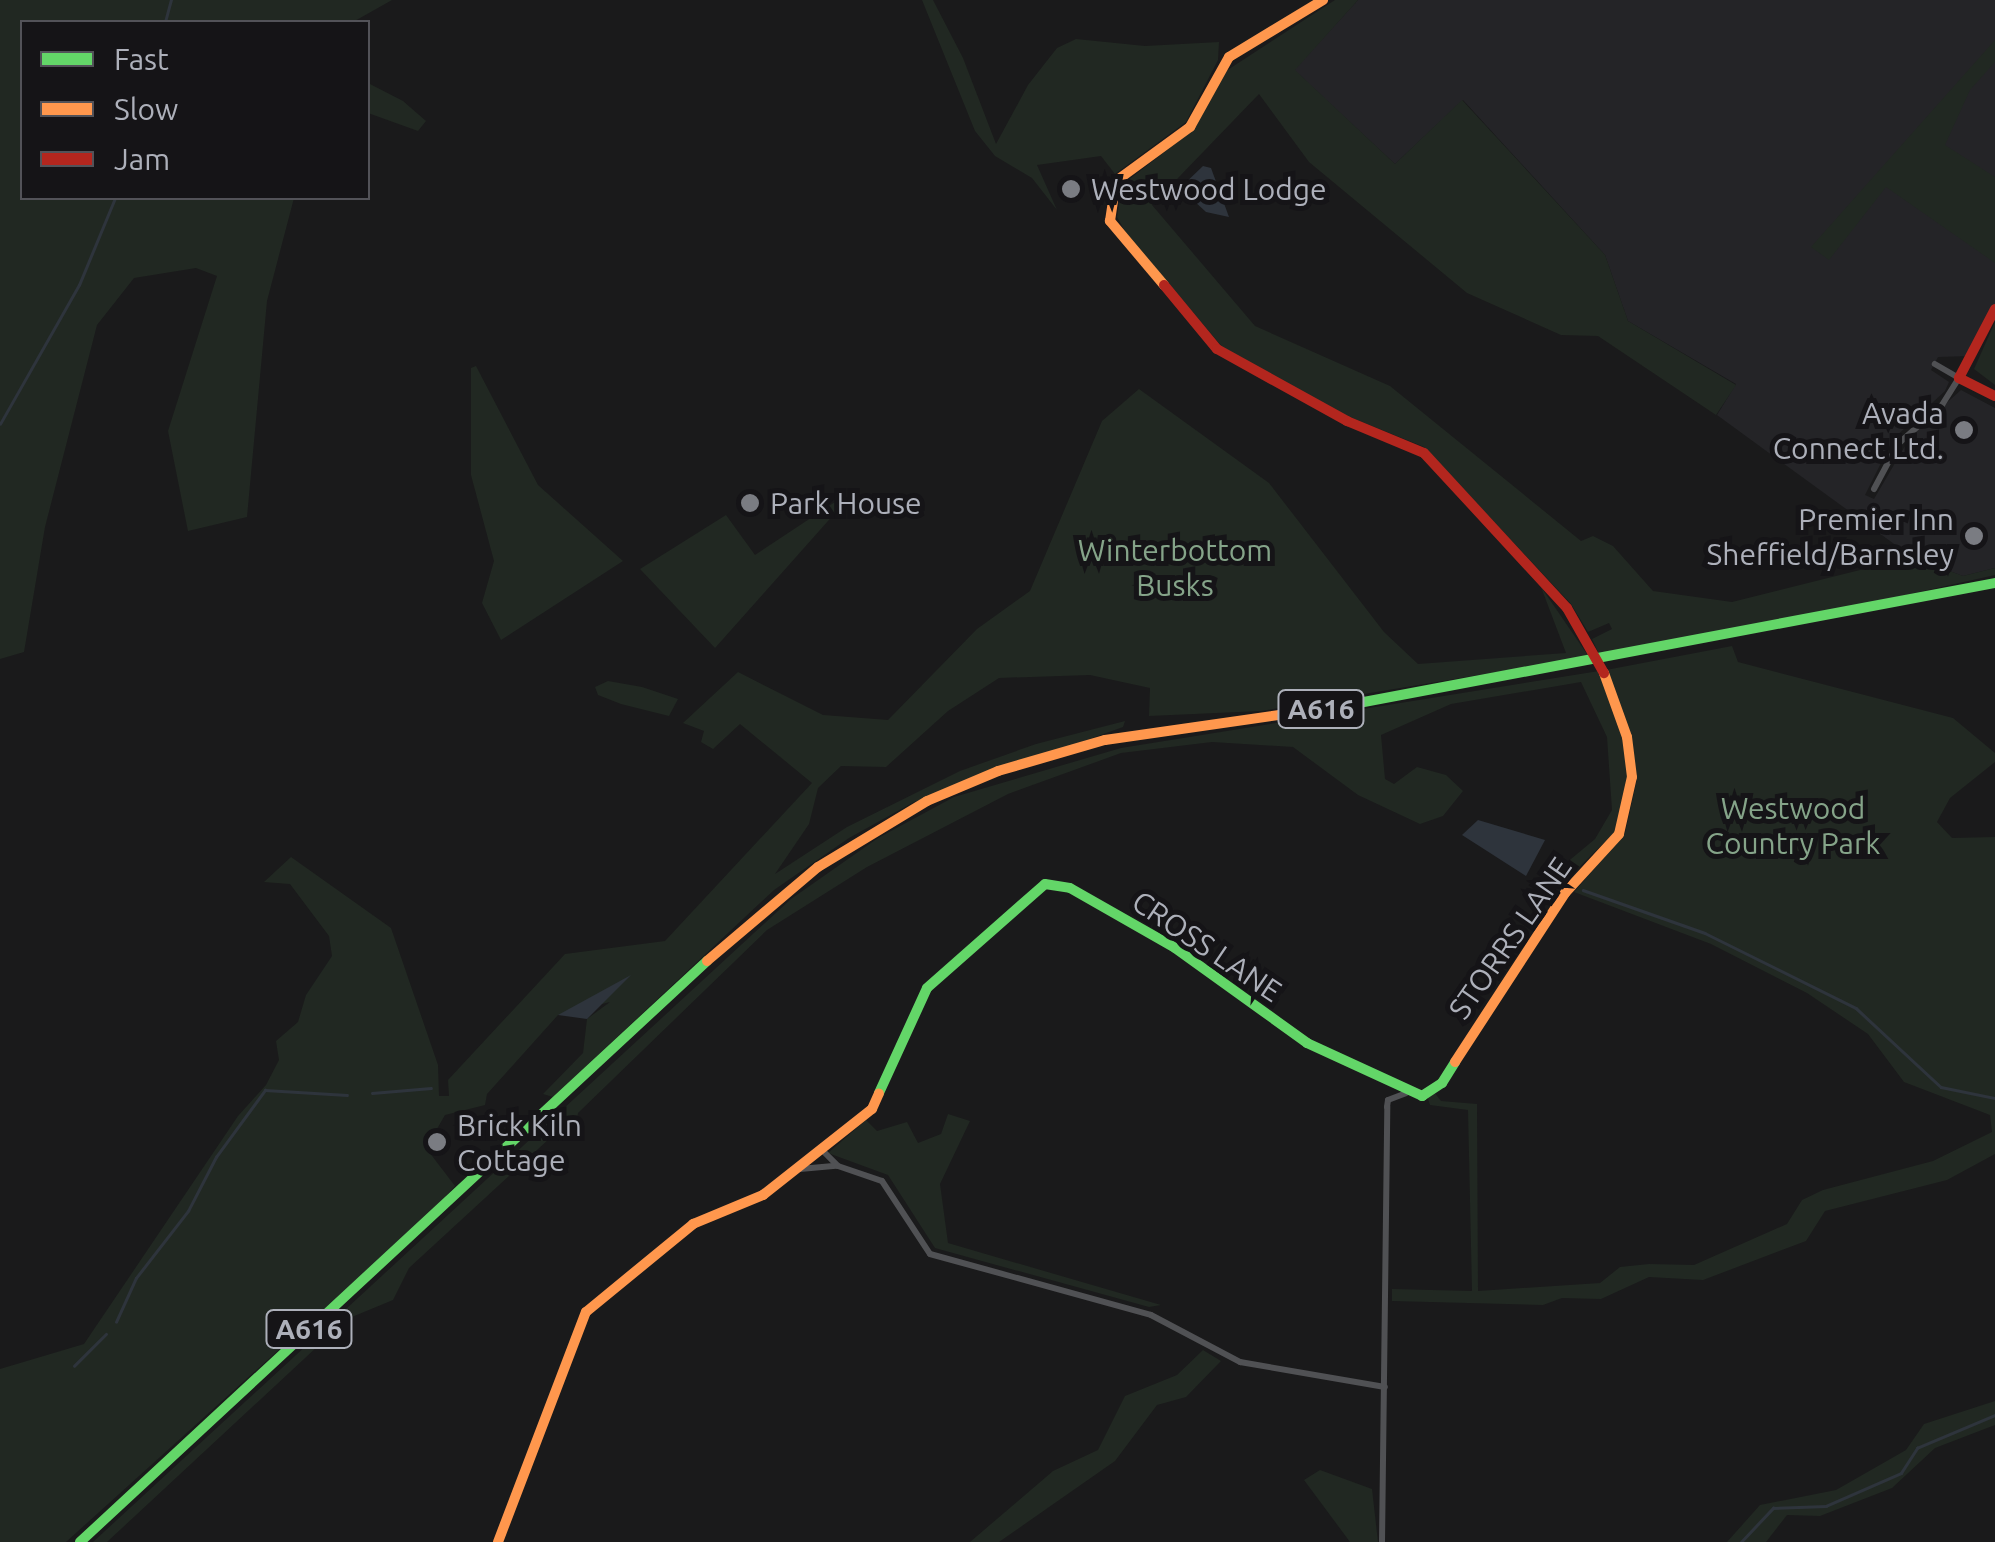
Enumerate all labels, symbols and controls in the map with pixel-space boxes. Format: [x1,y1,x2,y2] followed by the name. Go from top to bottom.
[20,20,370,200] legend
[114,42,169,76] text: Fast
[114,92,178,126] text: Slow
[114,142,170,176] text: Jam
[1091,171,1327,207] place label: Westwood Lodge
[1060,178,1082,200] marker: Westwood Lodge
[1773,395,1944,466] place label: Avada Connect Ltd.
[1953,419,1975,441] marker: Avada Connect Ltd.
[770,485,922,521] place label: Park House
[739,492,761,514] marker: Park House
[1707,501,1954,572] place label: Premier Inn Sheffield/Barnsley
[1963,525,1985,547] marker: Premier Inn Sheffield/Barnsley
[1078,532,1272,602] park label: Winterbottom Busks
[1276,686,1366,732] road number: A616
[1706,790,1880,860] park label: Westwood Country Park
[1441,850,1579,1026] street label: STORRS LANE
[1125,883,1289,1009] street label: CROSS LANE
[457,1107,582,1178] place label: Brick Kiln Cottage
[426,1131,448,1153] marker: Brick Kiln Cottage
[264,1306,354,1352] road number: A616

